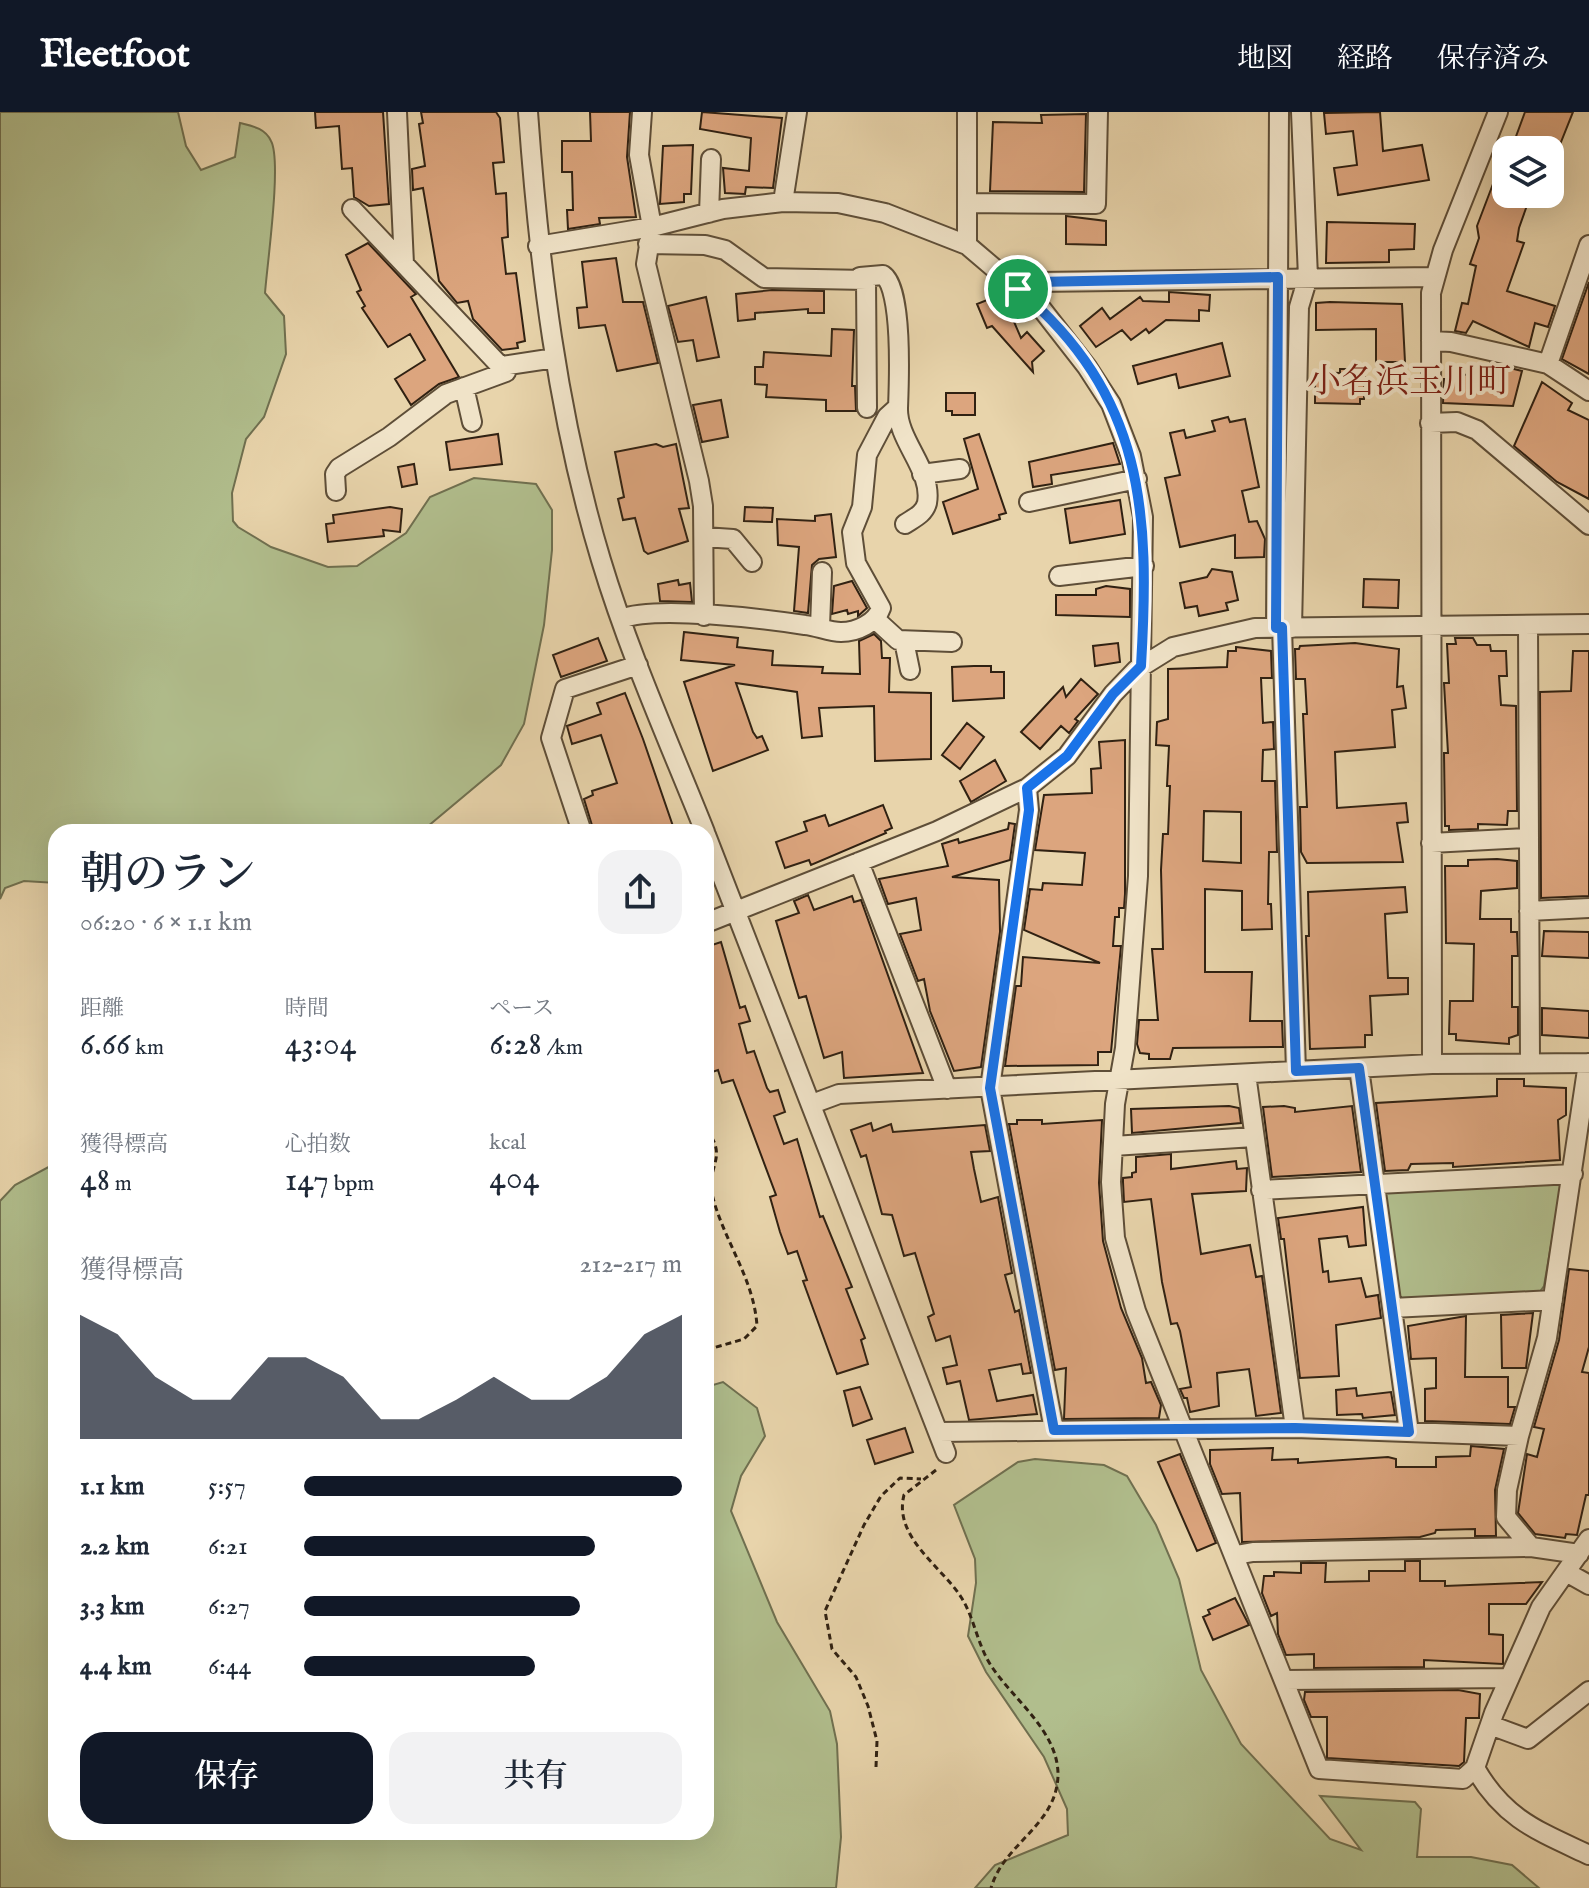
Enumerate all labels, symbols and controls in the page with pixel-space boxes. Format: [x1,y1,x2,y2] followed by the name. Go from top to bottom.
[40,32,190,80] text: Fleetfoot
[1237,42,1293,77] text: 地図
[1337,42,1393,77] text: 経路
[1437,42,1549,77] text: 保存済み
[1492,136,1564,208] map controls
[1492,136,1564,208] button: layers
[984,255,1052,323] pin
[996,267,1040,311] icon: arrive
[1307,361,1511,404] district label: 小名浜玉川町
[80,848,256,904] text: 朝のラン
[598,850,682,934] button: share
[80,906,252,939] text: 06:20 · 6 × 1.1 km
[80,995,124,1023] text: 距離
[285,995,329,1023] text: 時間
[489,995,554,1023] text: ペース
[80,1023,130,1066] text: 6.66
[285,1023,356,1066] text: 43:04
[489,1023,542,1066] text: 6:28
[130,1034,164,1062] text: km
[542,1034,583,1062] text: /km
[489,1129,526,1157] text: kcal
[80,1131,168,1159] text: 獲得標高
[285,1131,351,1159] text: 心拍数
[489,1157,539,1200] text: 404
[80,1159,110,1202] text: 48
[285,1159,329,1202] text: 147
[110,1170,132,1198] text: m
[329,1170,374,1198] text: bpm
[579,1248,682,1281] text: 212–217 m
[80,1254,184,1287] text: 獲得標高
[80,1470,145,1503] text: 1.1 km
[208,1470,246,1503] text: 5:57
[80,1530,150,1563] text: 2.2 km
[208,1530,248,1563] text: 6:21
[80,1590,145,1623] text: 3.3 km
[208,1590,250,1623] text: 6:27
[80,1650,152,1683] text: 4.4 km
[208,1650,251,1683] text: 6:44
[80,1732,373,1824] button: 保存
[389,1732,682,1824] button: 共有

